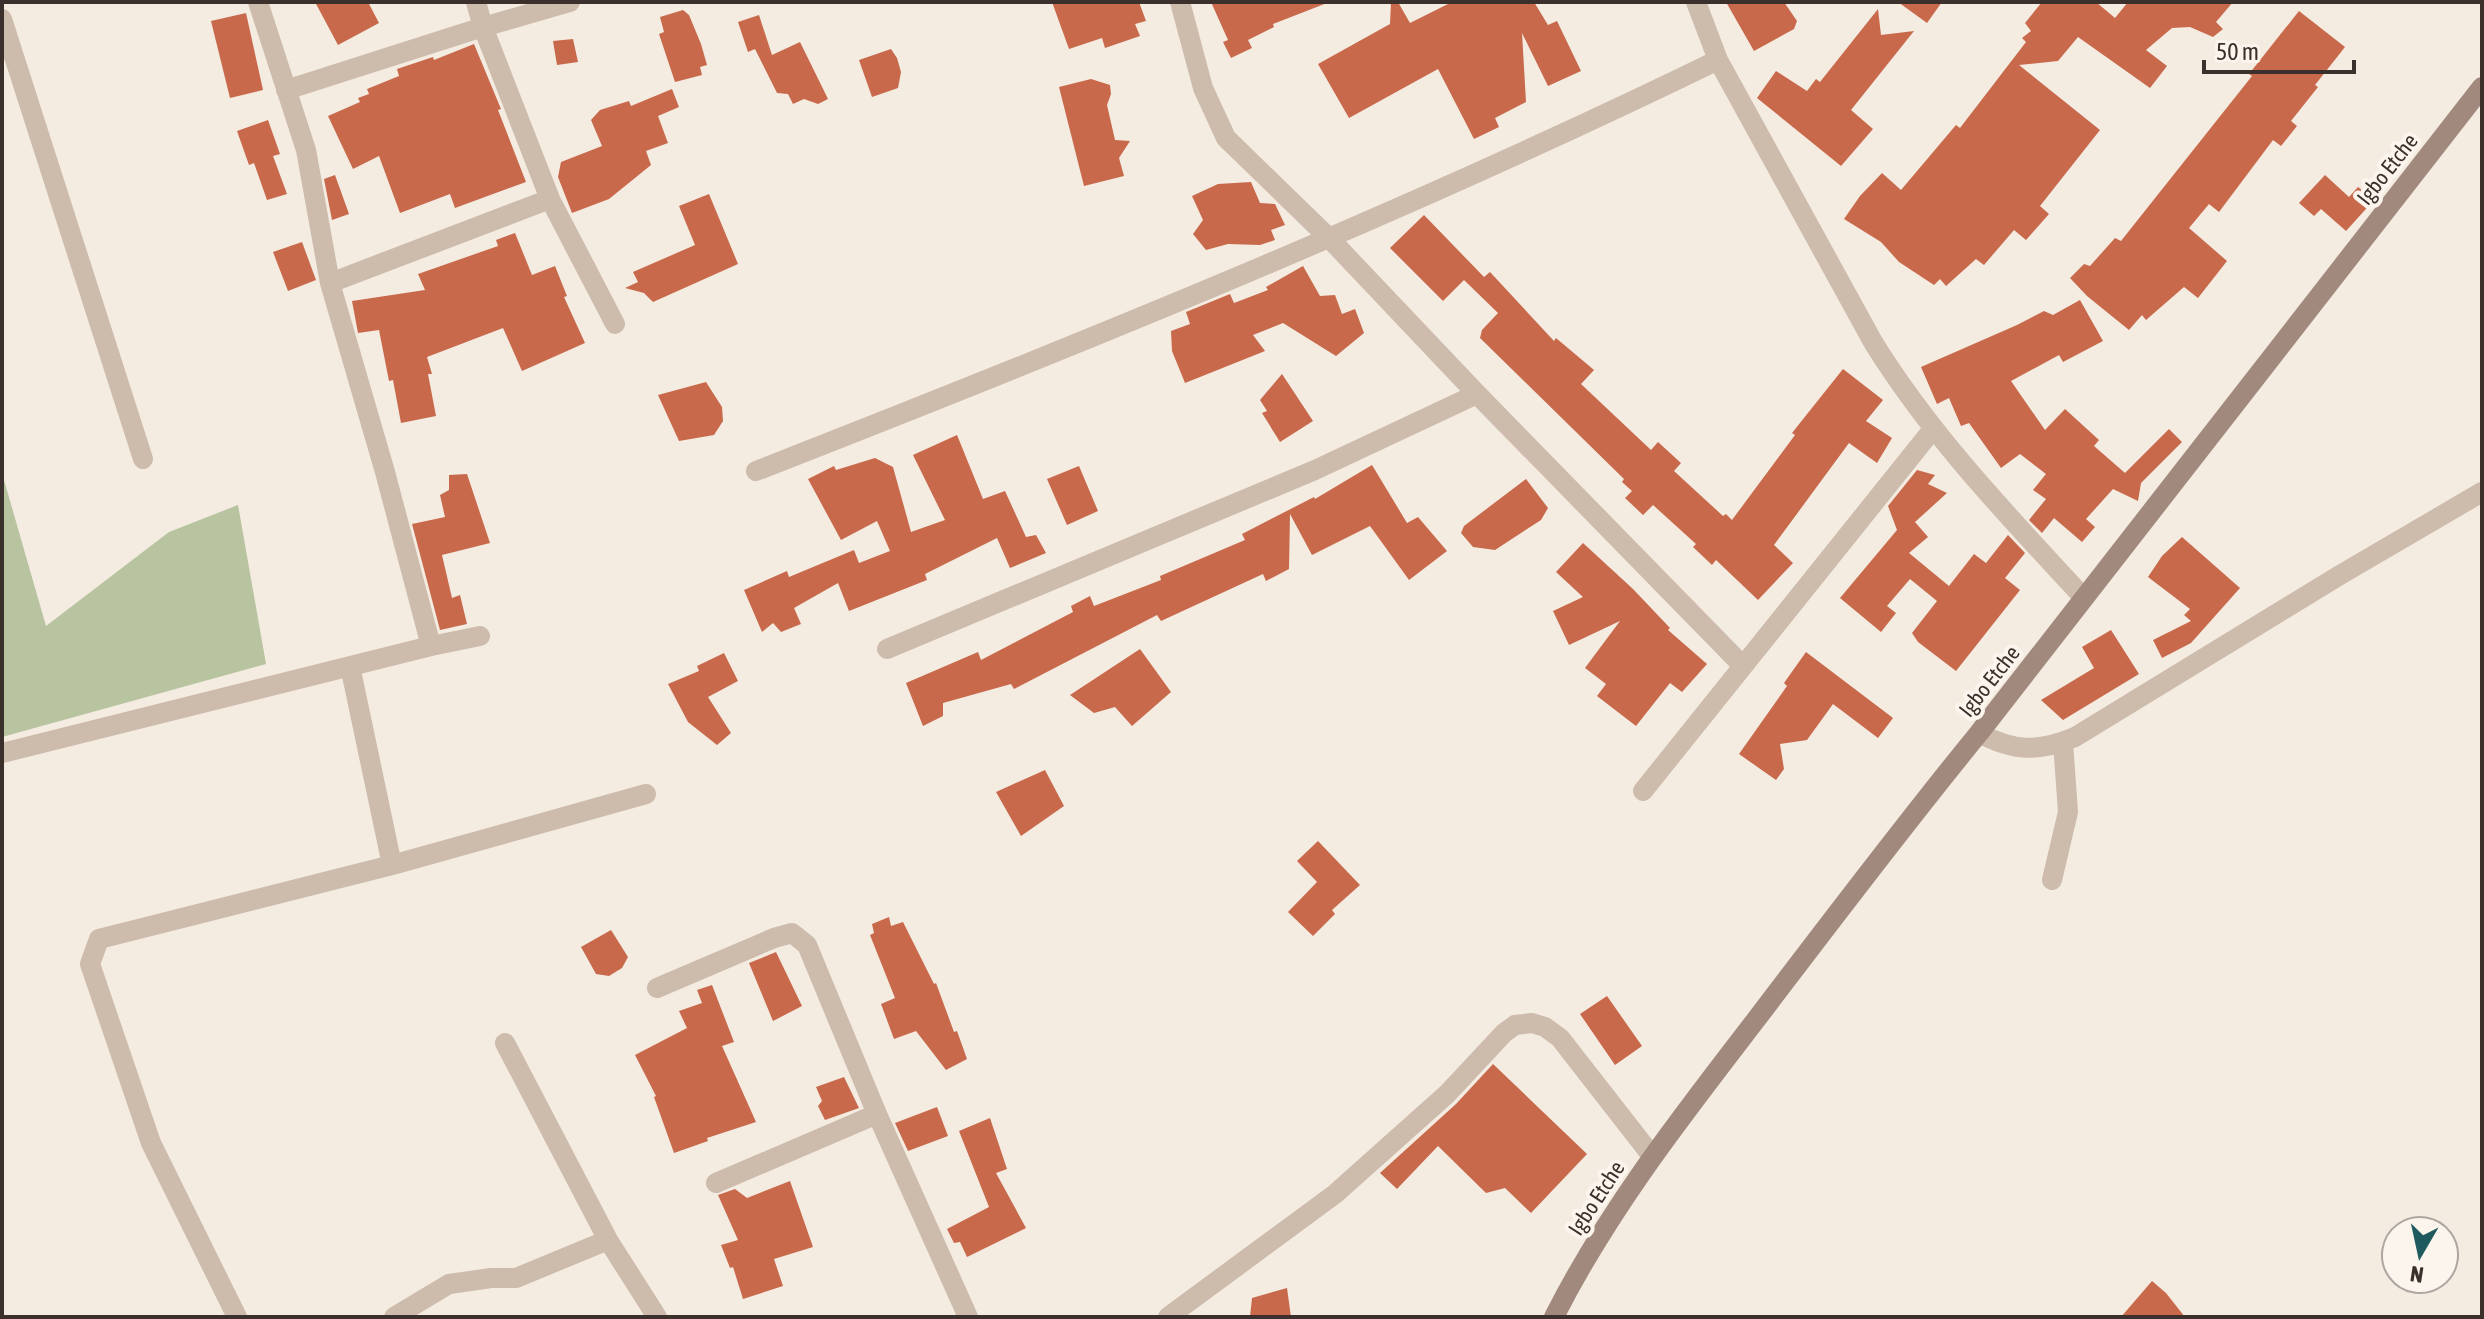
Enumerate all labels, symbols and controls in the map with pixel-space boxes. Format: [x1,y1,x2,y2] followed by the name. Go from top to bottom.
[2204,24,2354,74] scale bar
[2216,38,2259,65] text: 50 m
[2351,128,2423,210] street label: Igbo Etche
[1953,640,2025,722] street label: Igbo Etche
[1562,1156,1630,1240] street label: Igbo Etche
[2380,1215,2460,1295] north arrow
[2408,1261,2425,1289] text: N

